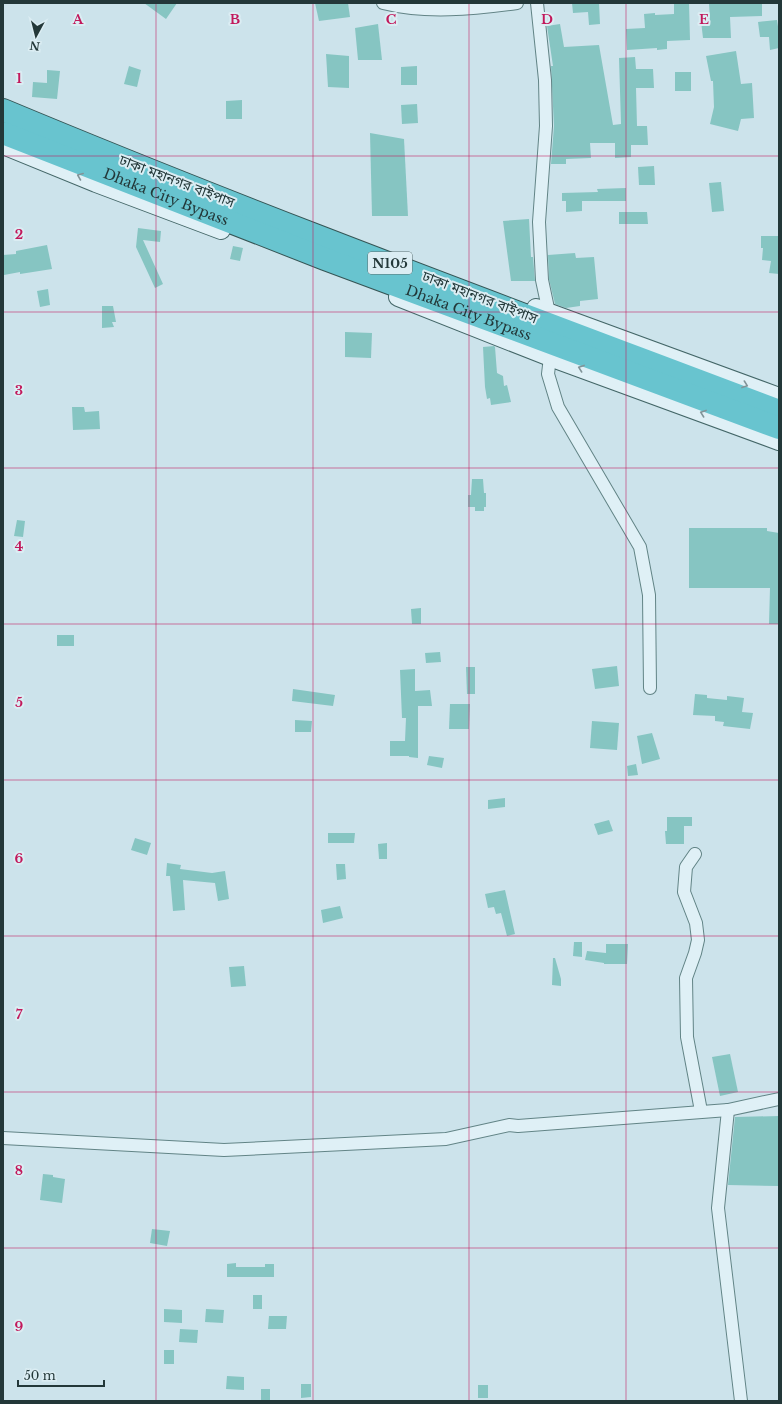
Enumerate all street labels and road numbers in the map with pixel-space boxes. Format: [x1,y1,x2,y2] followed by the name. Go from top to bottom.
[116,150,237,211] street label: ঢাকা মহানগর বাইপাস
[101,164,231,229] street label: Dhaka City Bypass
[368,252,412,274] road number: N105
[419,266,540,327] street label: ঢাকা মহানগর বাইপাস
[403,281,534,344] street label: Dhaka City Bypass

